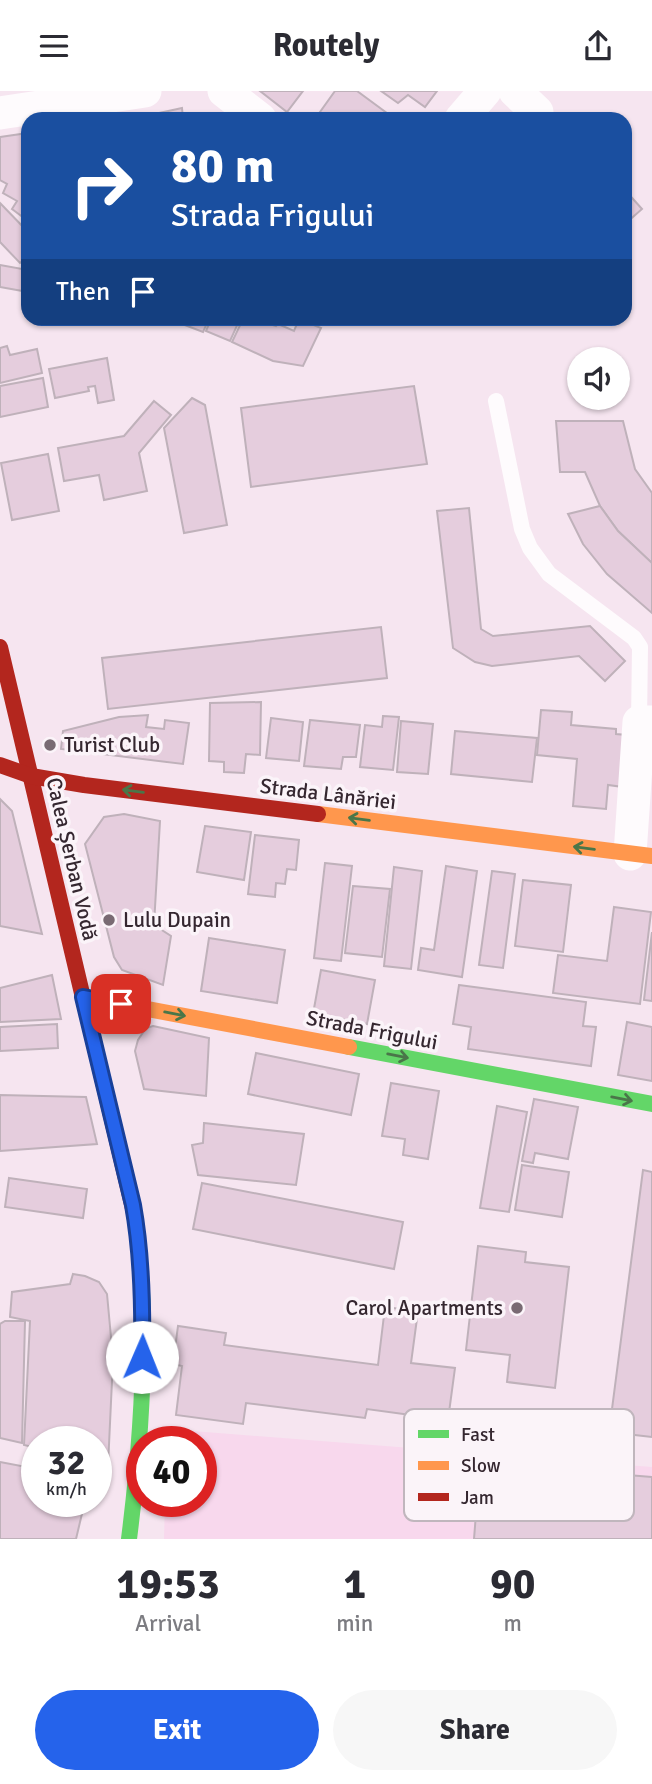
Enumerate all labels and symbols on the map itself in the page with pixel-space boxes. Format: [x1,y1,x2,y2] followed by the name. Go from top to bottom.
[64,732,160,758] place label: Turist Club
[42,737,58,753] marker: Turist Club
[258,773,398,815] street label: Strada Lânăriei
[41,775,103,943] street label: Calea Șerban Vodă
[122,784,145,797] one-way arrow
[348,813,370,826] one-way arrow
[573,841,596,854] one-way arrow
[123,907,231,933] place label: Lulu Dupain
[101,912,117,928] marker: Lulu Dupain
[91,974,151,1034] pin
[304,1005,440,1055] street label: Strada Frigului
[163,1008,186,1021] one-way arrow
[386,1050,409,1063] one-way arrow
[610,1093,633,1106] one-way arrow
[345,1295,503,1321] place label: Carol Apartments
[509,1300,525,1316] marker: Carol Apartments
[105,1320,179,1394] position arrow
[404,1409,634,1521] legend
[461,1423,495,1447] text: Fast
[126,1426,217,1517] speed limit sign: 40
[461,1454,501,1478] text: Slow
[461,1486,494,1510] text: Jam

